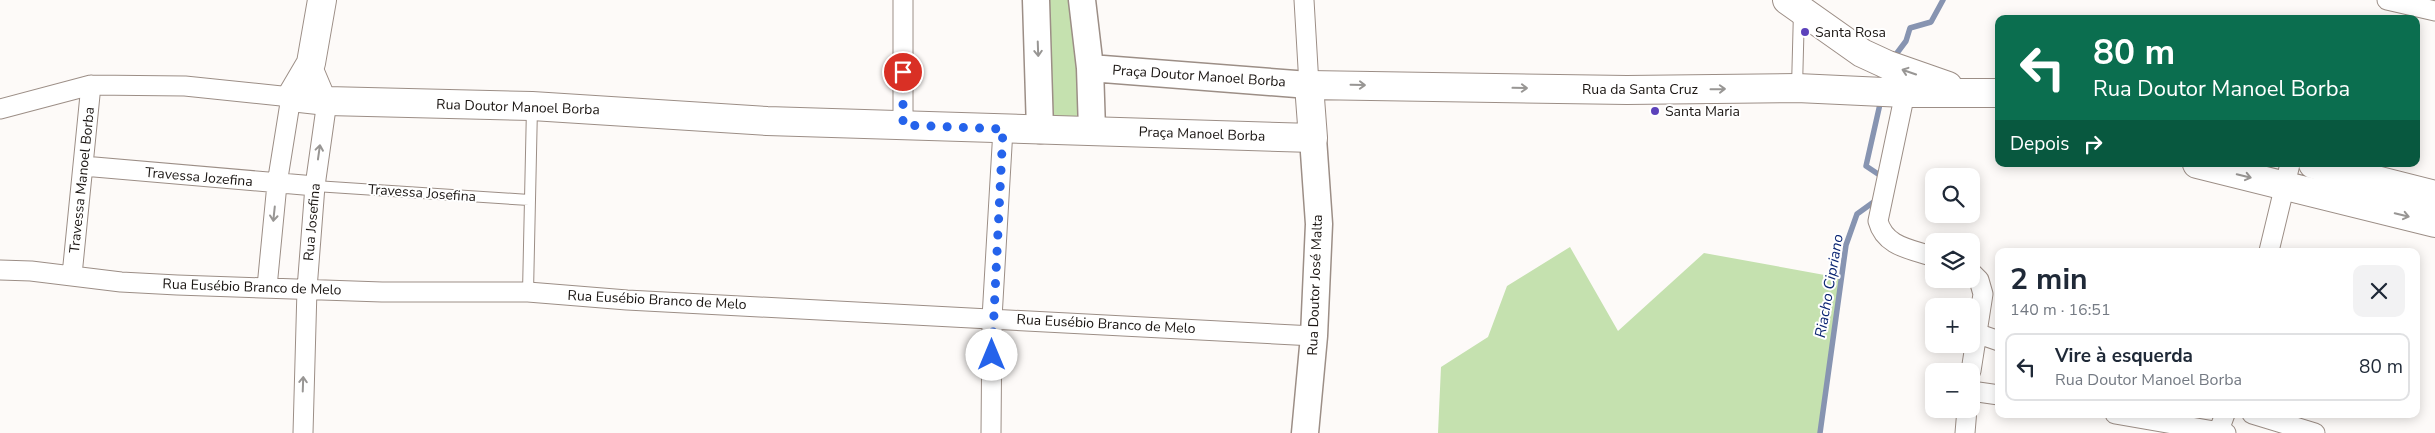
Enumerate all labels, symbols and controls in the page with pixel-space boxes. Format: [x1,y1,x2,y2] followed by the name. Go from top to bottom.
[1815,23,1886,42] place label: Santa Rosa
[1799,26,1811,38] marker: Santa Rosa
[2093,29,2175,76] text: 80 m
[2010,35,2075,100] icon: left
[1033,40,1042,56] one-way arrow
[882,51,924,93] pin
[889,58,917,86] icon: arrive
[1112,60,1286,92] street label: Praça Doutor Manoel Borba
[1902,67,1917,76] one-way arrow
[2093,74,2350,104] text: Rua Doutor Manoel Borba
[1582,80,1699,99] street label: Rua da Santa Cruz
[1350,81,1366,90] one-way arrow
[1512,83,1528,93] one-way arrow
[1710,84,1726,94] one-way arrow
[436,95,600,119] street label: Rua Doutor Manoel Borba
[1665,102,1740,121] place label: Santa Maria
[1649,105,1661,117] marker: Santa Maria
[65,106,99,254] street label: Travessa Manoel Borba
[1138,122,1266,146] street label: Praça Manoel Borba
[2079,130,2107,158] icon: right
[2010,131,2069,157] text: Depois
[315,145,325,161] one-way arrow
[144,163,254,191] street label: Travessa Jozefina
[1925,168,1980,418] map controls
[1925,168,1980,223] button: search
[2236,172,2252,181] one-way arrow
[367,180,477,206] street label: Travessa Josefina
[299,182,325,262] street label: Rua Josefina
[269,206,278,222] one-way arrow
[2393,211,2409,220] one-way arrow
[1303,214,1327,356] street label: Rua Doutor José Malta
[1810,233,1848,339] water label: Riacho Cipriano
[1925,233,1980,288] button: layers
[2010,259,2088,300] text: 2 min
[2353,265,2405,317] button: close
[162,274,342,300] street label: Rua Eusébio Branco de Melo
[567,286,747,314] street label: Rua Eusébio Branco de Melo
[1925,298,1980,353] button: +
[2010,299,2111,321] text: 140 m · 16:51
[1016,310,1196,338] street label: Rua Eusébio Branco de Melo
[965,328,1017,380] position arrow
[2055,343,2193,369] text: Vire à esquerda
[2012,353,2040,381] icon: left
[2359,354,2403,380] text: 80 m
[1925,363,1980,418] button: −
[2055,369,2242,391] text: Rua Doutor Manoel Borba
[298,377,307,393] one-way arrow

